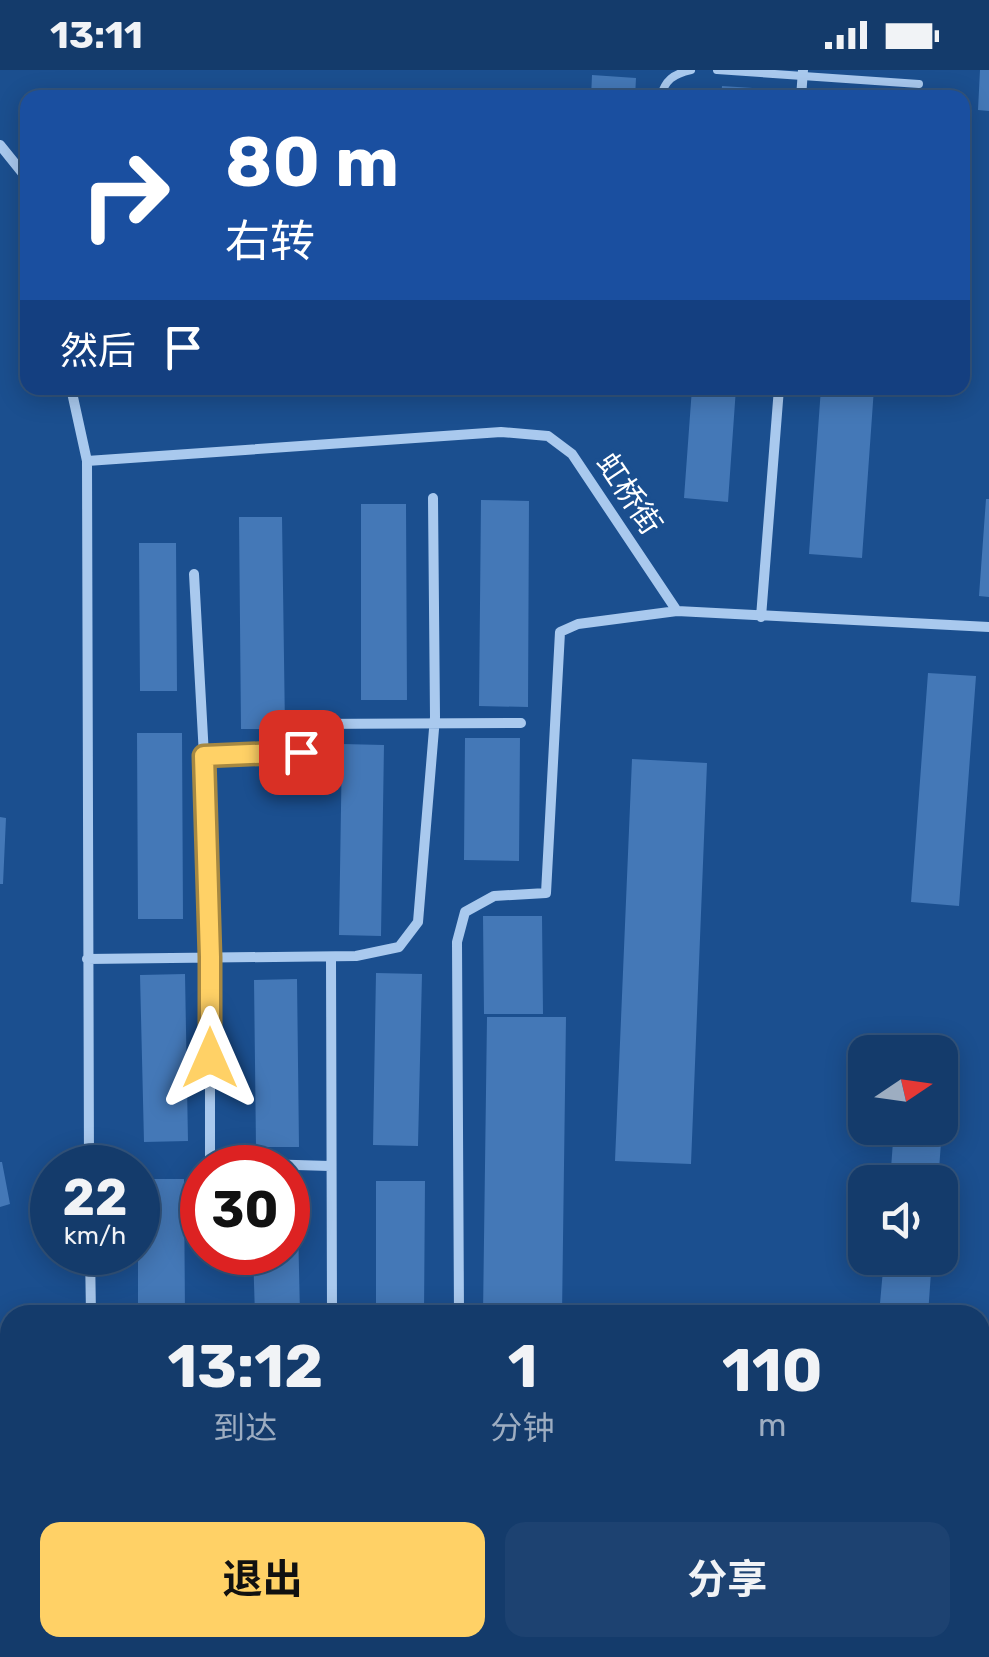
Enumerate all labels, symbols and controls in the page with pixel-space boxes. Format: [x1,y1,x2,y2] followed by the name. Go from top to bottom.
[50,12,143,58] text: 13:11
[225,121,399,204] text: 80 m
[60,130,190,260] icon: right
[225,215,315,268] text: 右转
[156,320,211,375] icon: arrive
[60,328,136,374] text: 然后
[589,447,669,541] street label: 虹桥街
[259,710,344,795] pin
[274,725,329,780] icon: arrive
[158,1006,262,1110] position arrow
[848,1035,958,1145] north arrow
[848,1035,958,1275] map controls
[180,1145,310,1275] speed limit sign: 30
[848,1165,958,1275] button: sound
[63,1168,128,1228] text: 22
[64,1221,126,1250] text: km/h
[167,1331,323,1402] text: 13:12
[508,1331,538,1402] text: 1
[722,1335,823,1406] text: 110
[758,1406,787,1444] text: m
[213,1409,277,1447] text: 到达
[491,1409,555,1447] text: 分钟
[40,1522,485,1637] button: 退出
[505,1522,950,1637] button: 分享

